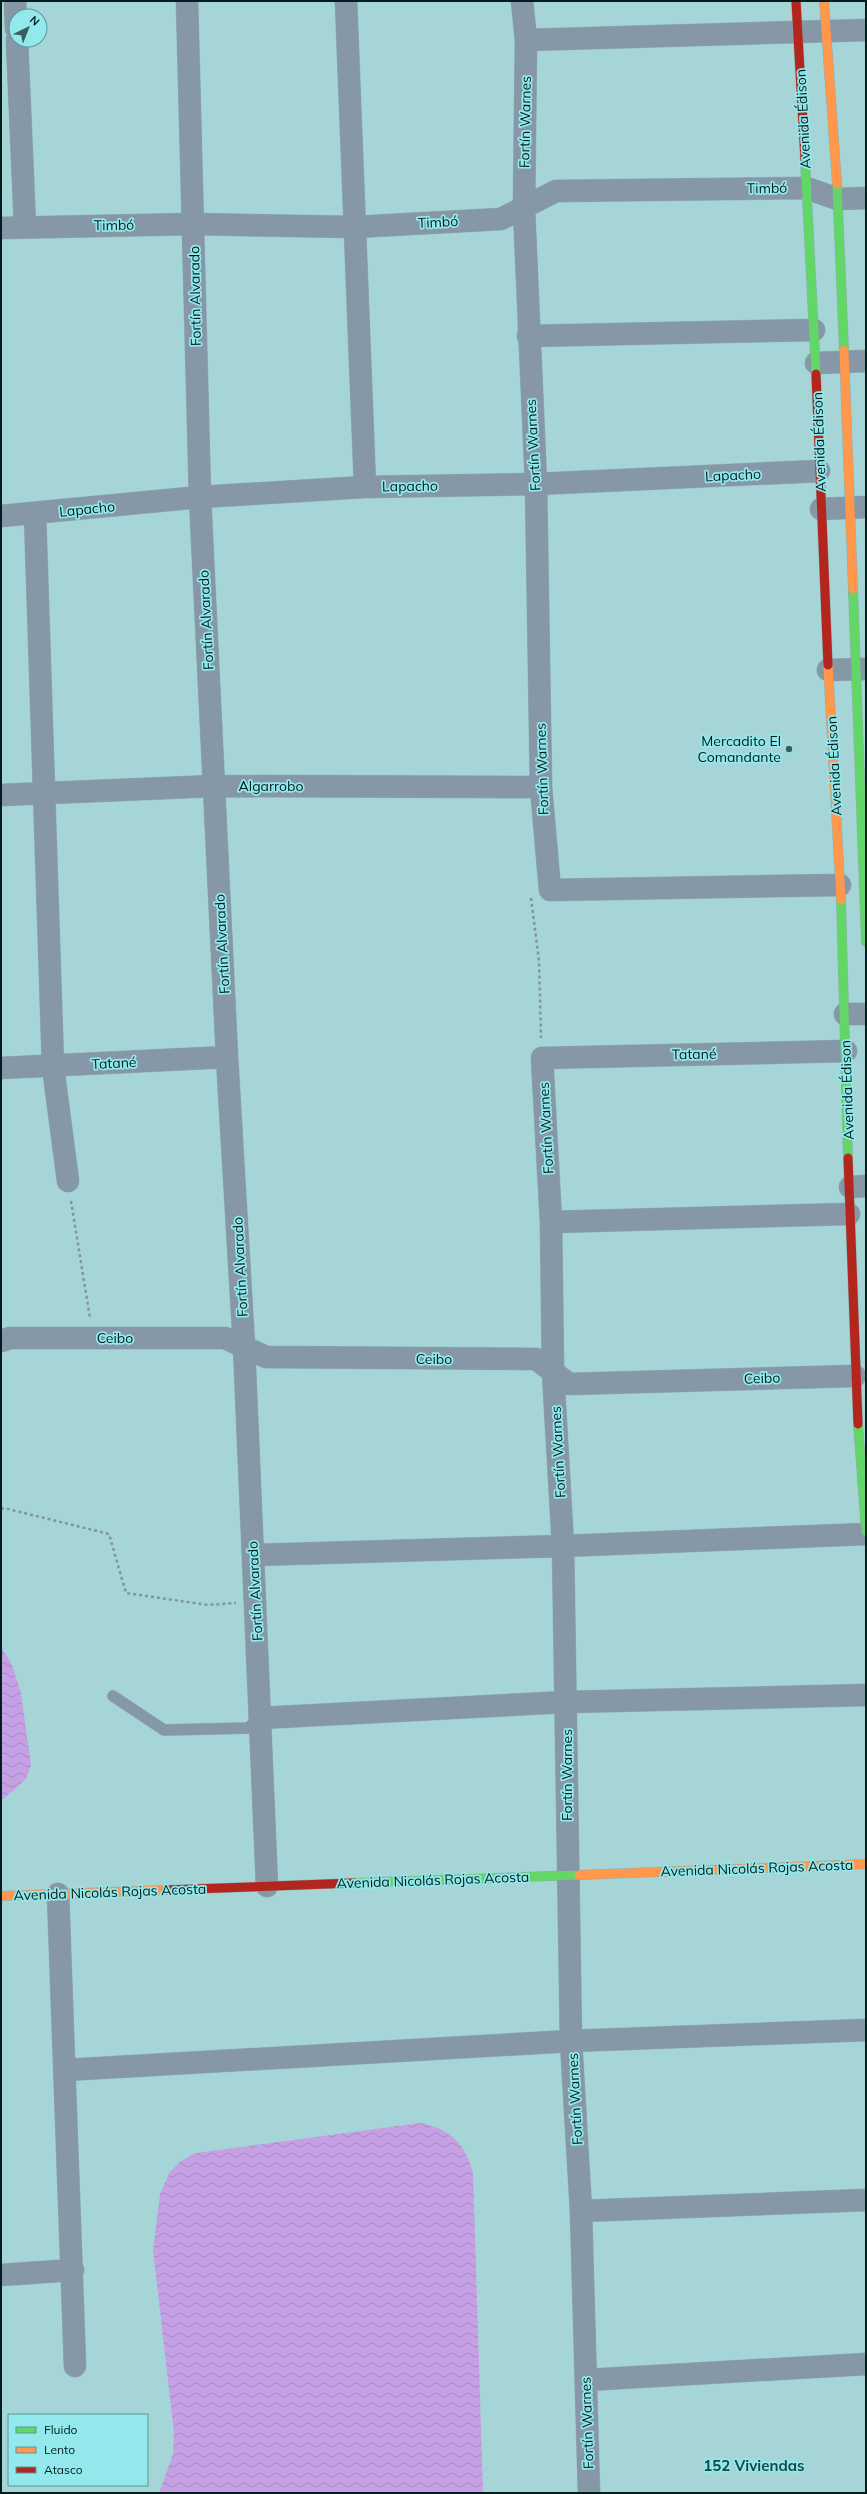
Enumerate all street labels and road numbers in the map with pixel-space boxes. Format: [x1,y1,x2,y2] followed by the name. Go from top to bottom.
[791,69,815,169] street label: Avenida Édison
[515,76,535,168] street label: Fortín Warnes
[747,179,787,197] street label: Timbó
[417,212,459,232] street label: Timbó
[94,216,134,234] street label: Timbó
[185,246,205,346] street label: Fortín Alvarado
[808,392,830,492] street label: Avenida Édison
[522,398,544,491] street label: Fortín Warnes
[705,465,761,485] street label: Lapacho
[382,477,438,495] street label: Lapacho
[58,497,116,521] street label: Lapacho
[194,569,218,671] street label: Fortín Alvarado
[822,716,846,816] street label: Avenida Édison
[531,723,553,815] street label: Fortín Warnes
[239,777,303,795] street label: Algarrobo
[210,893,234,995] street label: Fortín Alvarado
[836,1040,858,1140] street label: Avenida Édison
[671,1045,717,1063] street label: Tatané
[91,1053,137,1073] street label: Tatané
[535,1081,557,1174] street label: Fortín Warnes
[228,1216,252,1318] street label: Fortín Alvarado
[97,1329,133,1347] street label: Ceibo
[416,1350,452,1368] street label: Ceibo
[743,1368,781,1388] street label: Ceibo
[547,1405,569,1498] street label: Fortín Warnes
[243,1540,267,1642] street label: Fortín Alvarado
[558,1729,576,1821] street label: Fortín Warnes
[660,1856,854,1880] street label: Avenida Nicolás Rojas Acosta
[336,1868,530,1892] street label: Avenida Nicolás Rojas Acosta
[13,1880,207,1904] street label: Avenida Nicolás Rojas Acosta
[564,2052,586,2145] street label: Fortín Warnes
[576,2377,598,2469] street label: Fortín Warnes

